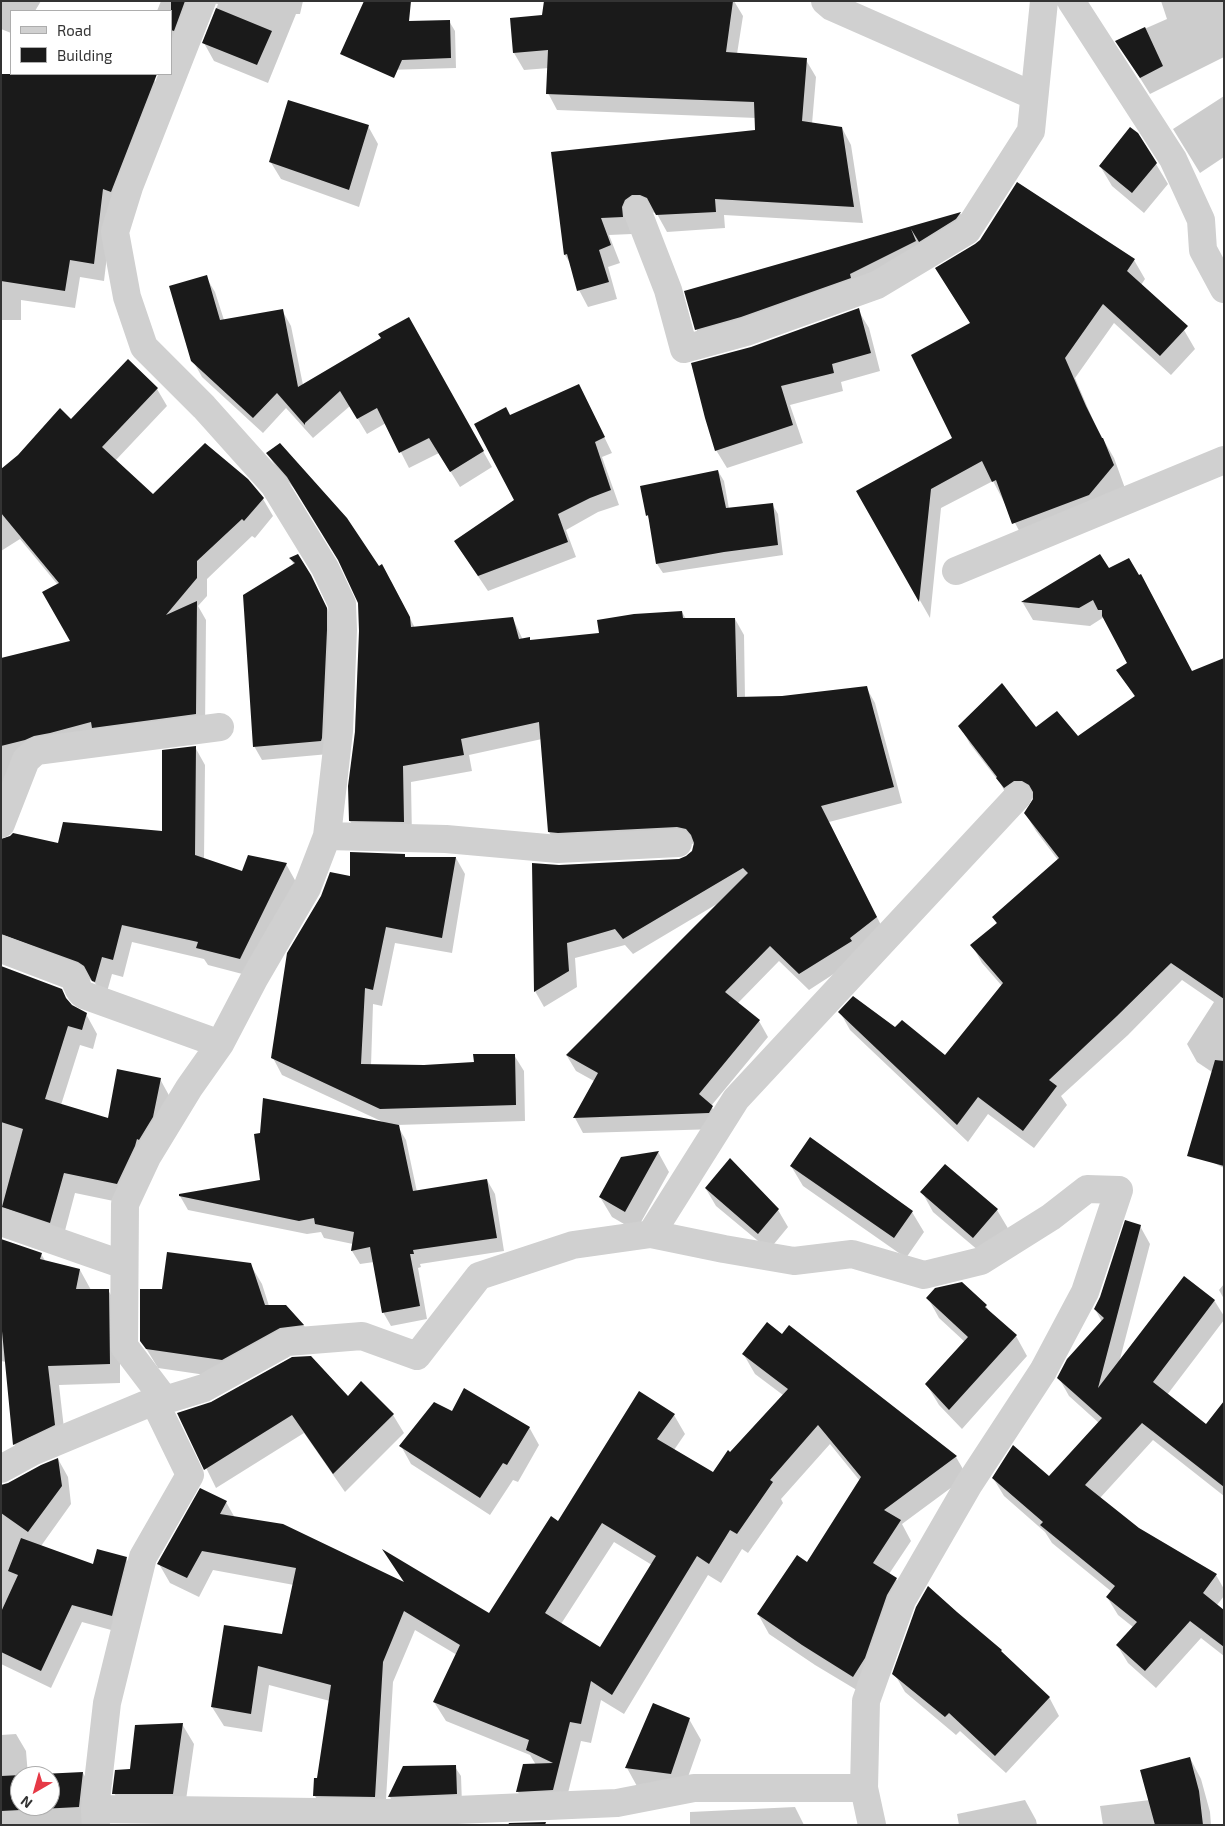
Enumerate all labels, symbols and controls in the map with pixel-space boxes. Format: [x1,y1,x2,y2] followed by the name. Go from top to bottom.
[10,10,172,75] legend
[57,21,92,39] text: Road
[57,46,112,64] text: Building
[10,1766,60,1816] north arrow
[17,1793,35,1812] text: N

